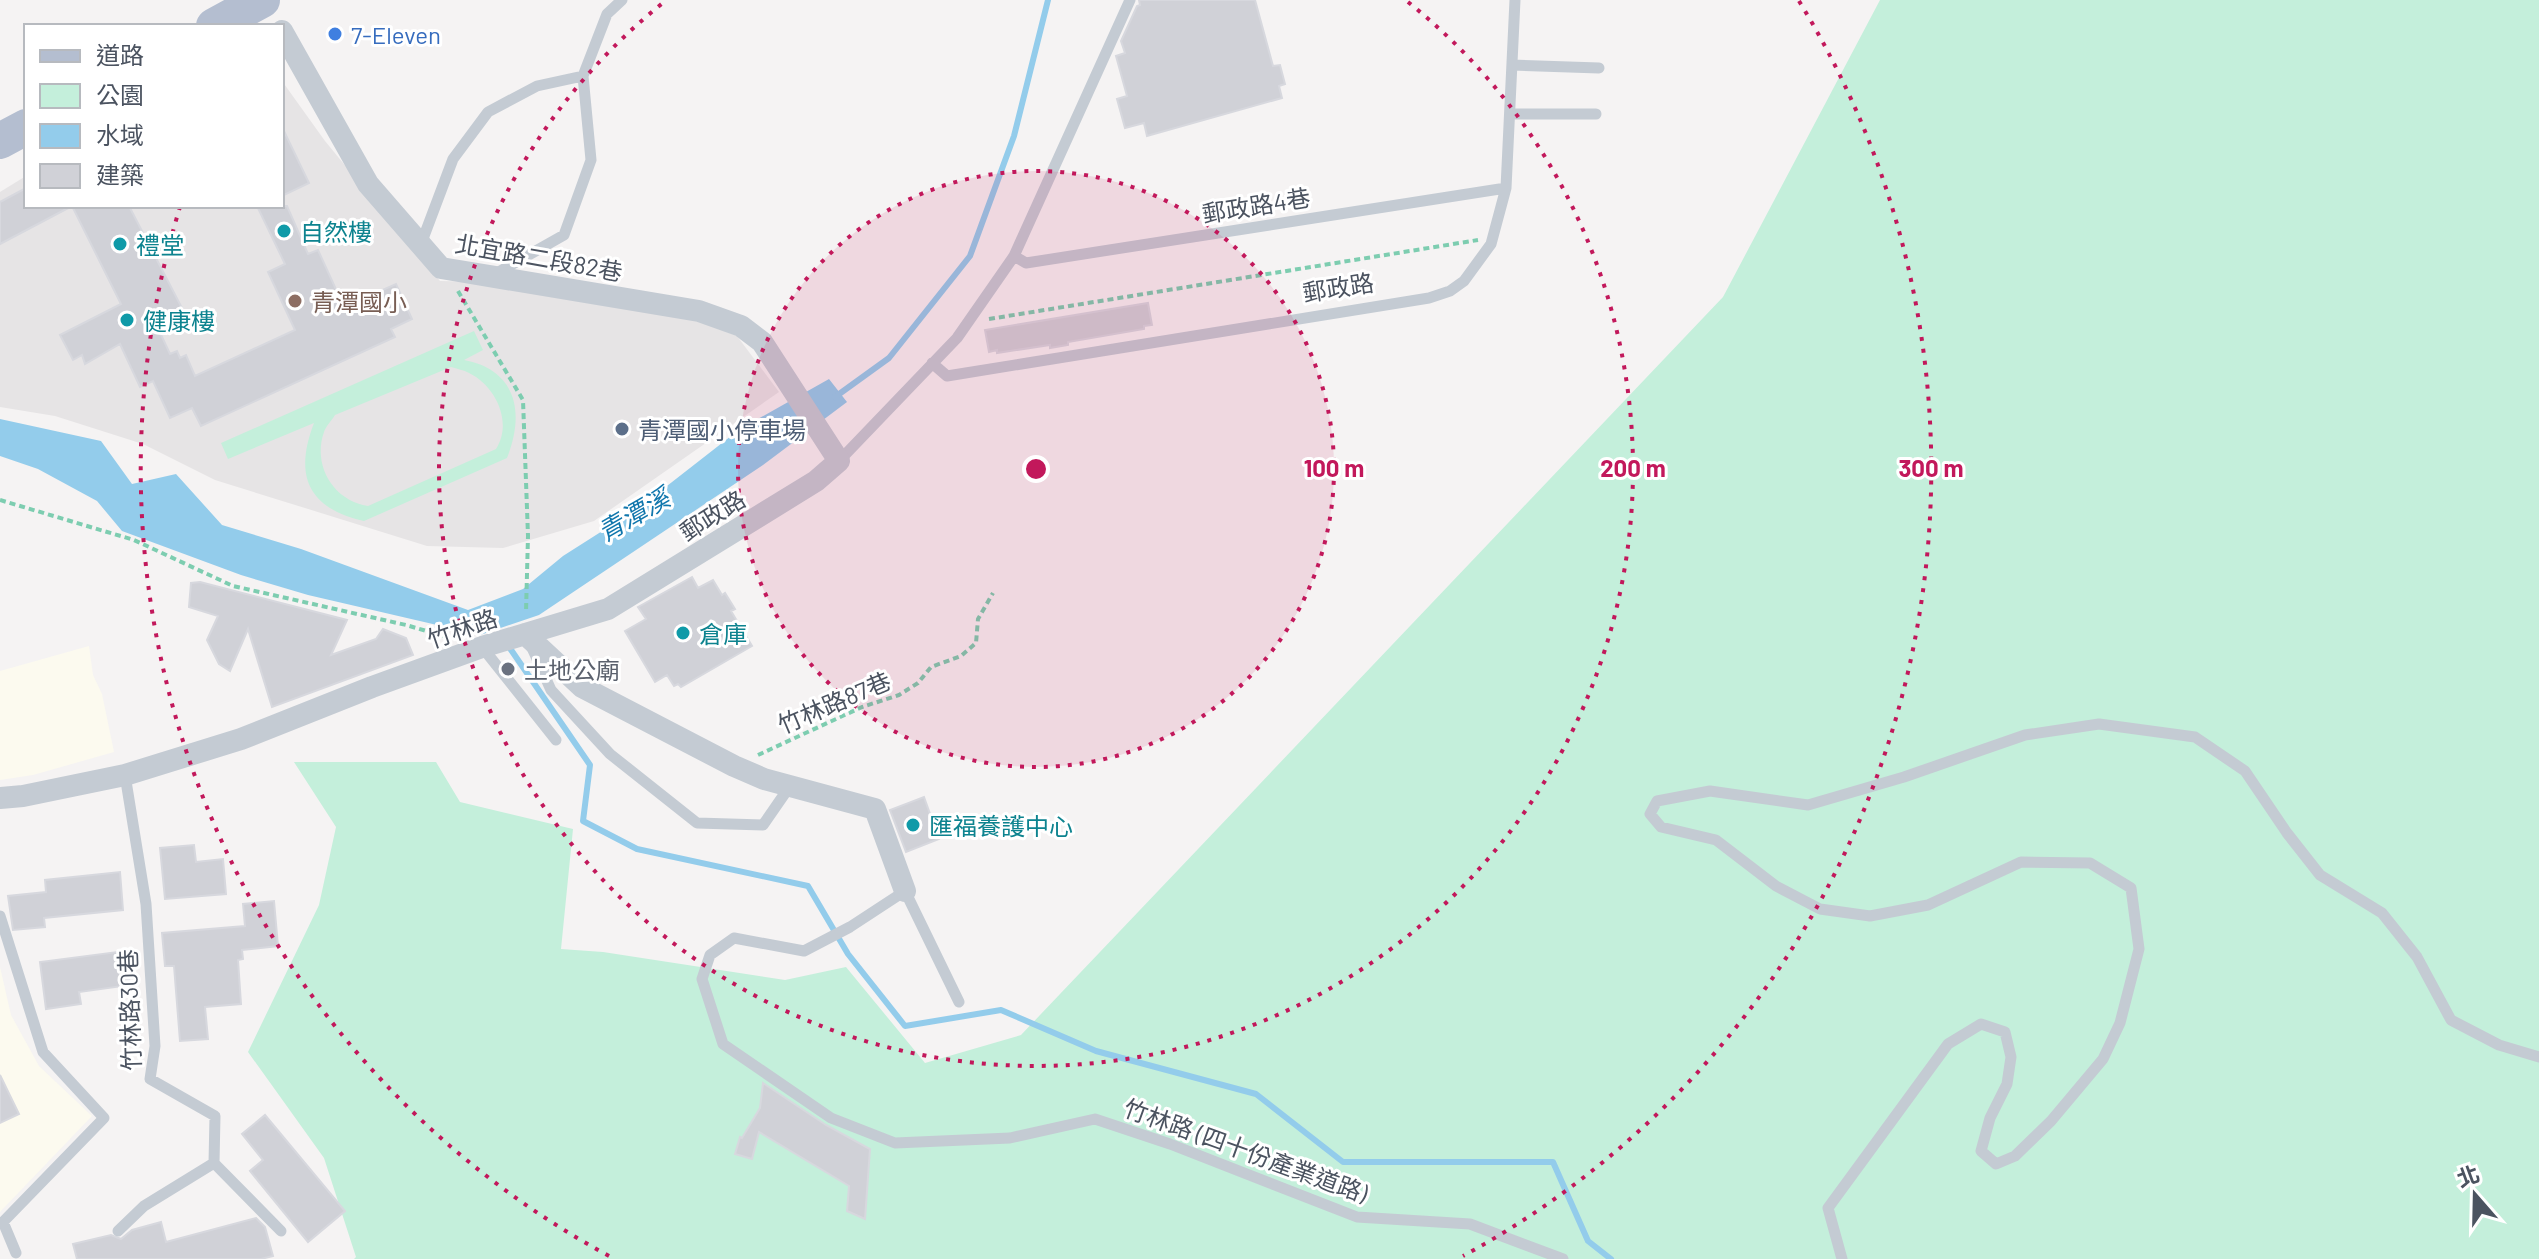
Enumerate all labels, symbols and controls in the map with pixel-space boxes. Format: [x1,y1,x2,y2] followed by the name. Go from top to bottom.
[351,20,441,49] place label: 7-Eleven
[24,24,284,208] legend
[326,25,344,43] marker: 7-Eleven
[96,40,144,69] text: 道路
[96,80,144,109] text: 公園
[96,120,144,149] text: 水域
[96,160,144,189] text: 建築
[1200,182,1312,228] street label: 郵政路4巷
[300,217,372,246] place label: 自然樓
[275,222,293,240] marker: 自然樓
[453,228,625,286] street label: 北宜路二段82巷
[136,230,184,259] place label: 禮堂
[111,235,129,253] marker: 禮堂
[1300,267,1376,307] street label: 郵政路
[311,287,407,316] place label: 青潭國小
[286,292,304,310] marker: 青潭國小
[143,306,215,335] place label: 健康樓
[118,311,136,329] marker: 健康樓
[638,415,806,444] place label: 青潭國小停車場
[613,420,631,438] marker: 青潭國小停車場
[1304,453,1364,482] text: 100 m
[1600,453,1666,482] text: 200 m
[1898,453,1964,482] text: 300 m
[1022,455,1050,483] centre of rings
[591,479,678,547] water label: 青潭溪
[674,484,750,546] street label: 郵政路
[423,603,501,653] street label: 竹林路
[699,619,747,648] place label: 倉庫
[674,624,692,642] marker: 倉庫
[524,655,620,684] place label: 土地公廟
[499,660,517,678] marker: 土地公廟
[773,665,895,739] street label: 竹林路87巷
[929,811,1073,840] place label: 匯福養護中心
[904,816,922,834] marker: 匯福養護中心
[112,949,146,1071] street label: 竹林路30巷
[1120,1092,1373,1208] street label: 竹林路 (四十份產業道路)
[2435,1155,2515,1235] north arrow
[2453,1159,2483,1191] text: 北

